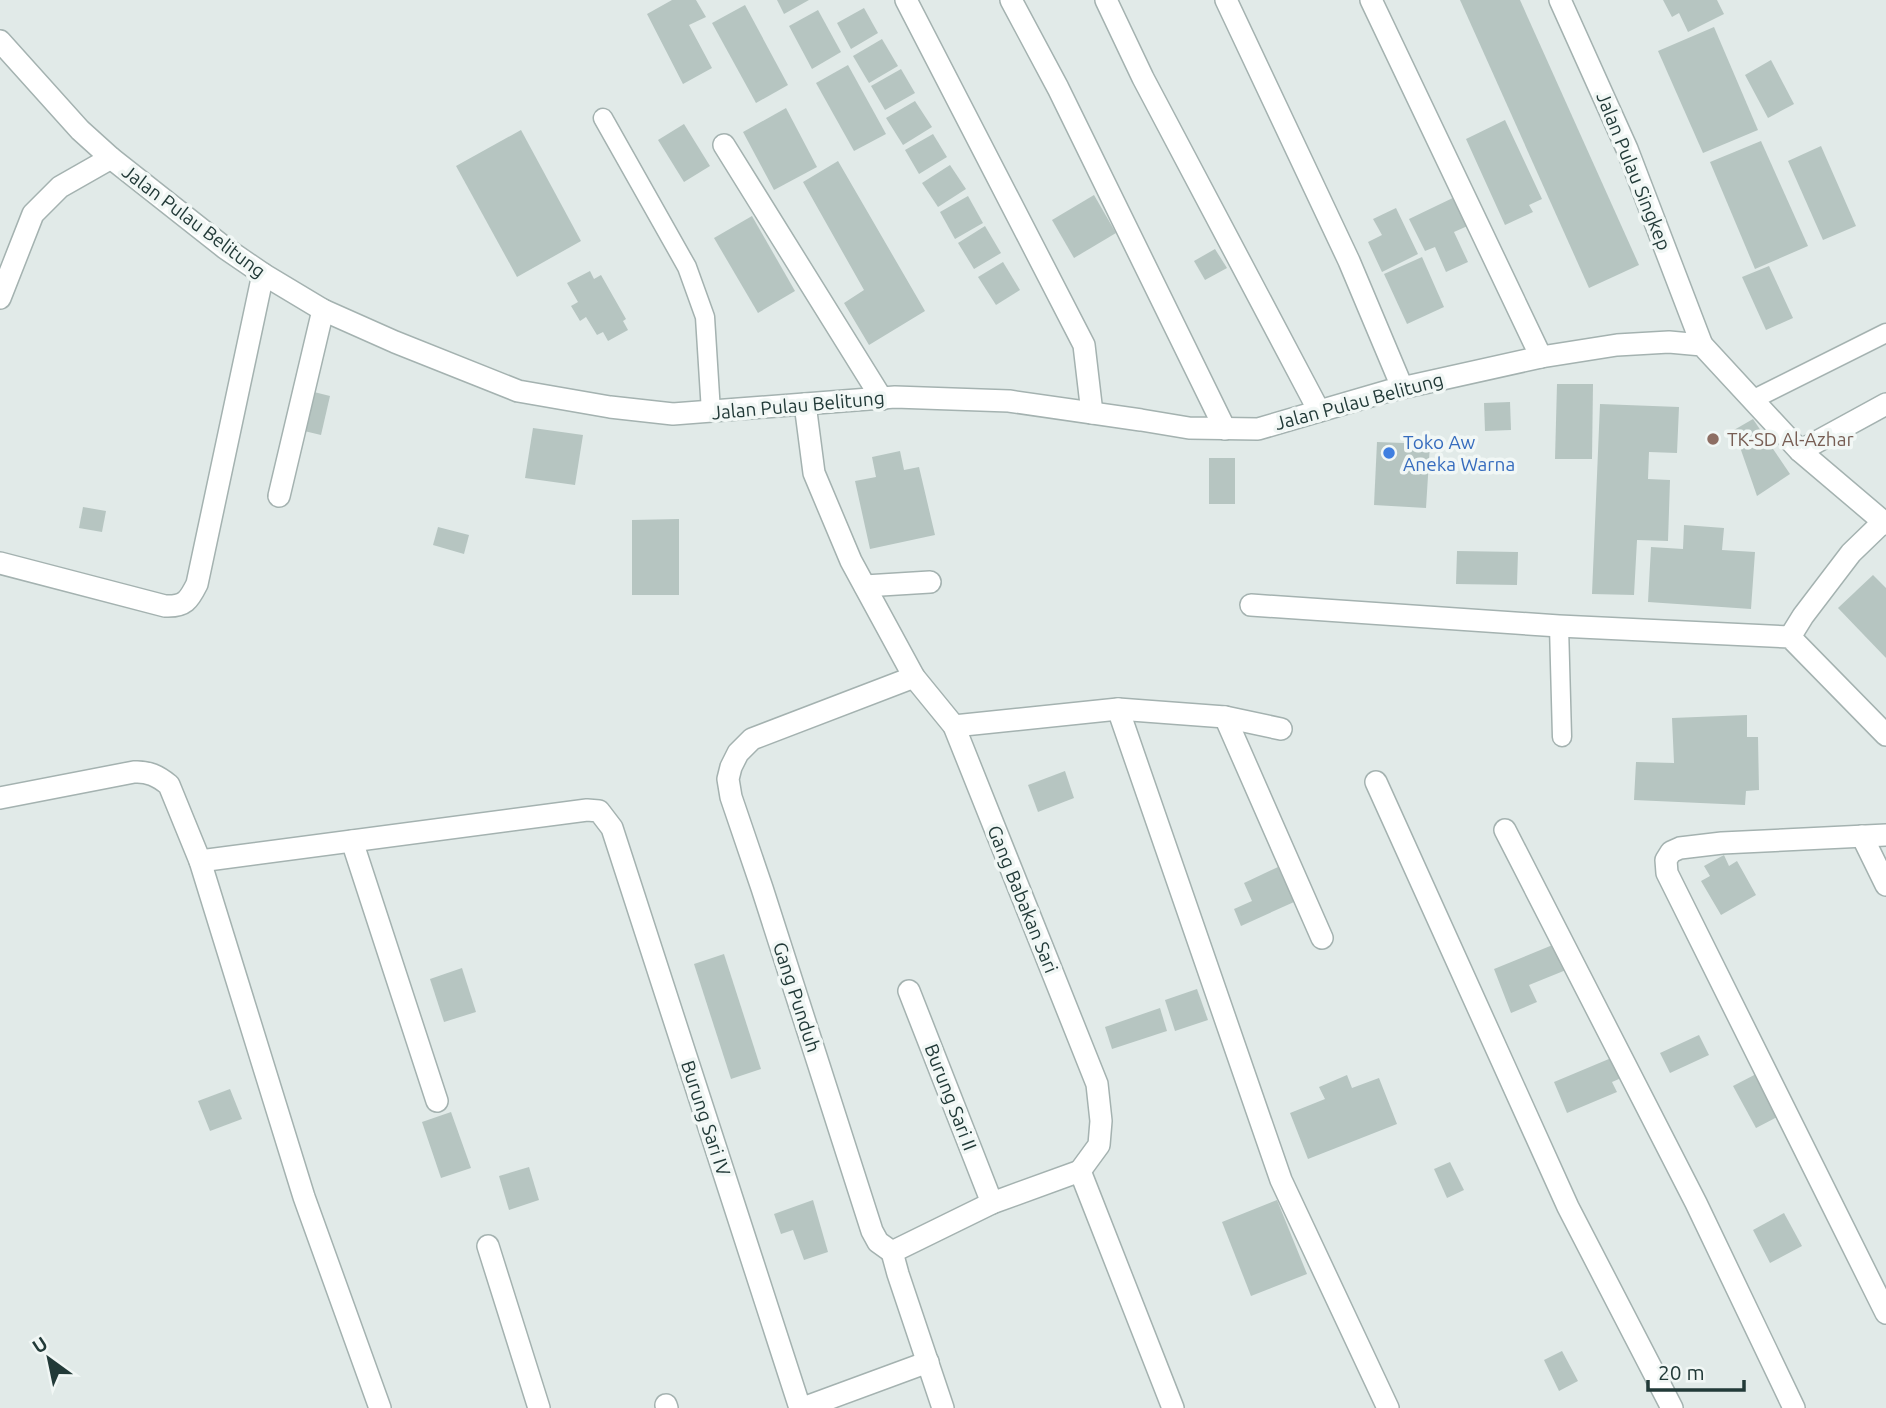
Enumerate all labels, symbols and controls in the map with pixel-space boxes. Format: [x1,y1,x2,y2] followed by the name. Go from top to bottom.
[1592,89,1676,253] street label: Jalan Pulau Singkep
[118,160,270,282] street label: Jalan Pulau Belitung
[1272,368,1446,434] street label: Jalan Pulau Belitung
[711,386,885,424] street label: Jalan Pulau Belitung
[1727,428,1854,450] place label: TK-SD Al-Azhar
[1403,431,1515,475] place label: Toko Aw Aneka Warna
[1705,431,1721,447] marker: TK-SD Al-Azhar
[1381,445,1397,461] marker: Toko Aw Aneka Warna
[983,822,1063,976] street label: Gang Babakan Sari
[769,939,825,1055] street label: Gang Punduh
[921,1040,981,1154] street label: Burung Sari II
[677,1058,735,1178] street label: Burung Sari IV
[14,1324,84,1394] north arrow
[28,1332,51,1358] text: U
[1648,1348,1744,1392] scale bar
[1658,1360,1705,1384] text: 20 m

